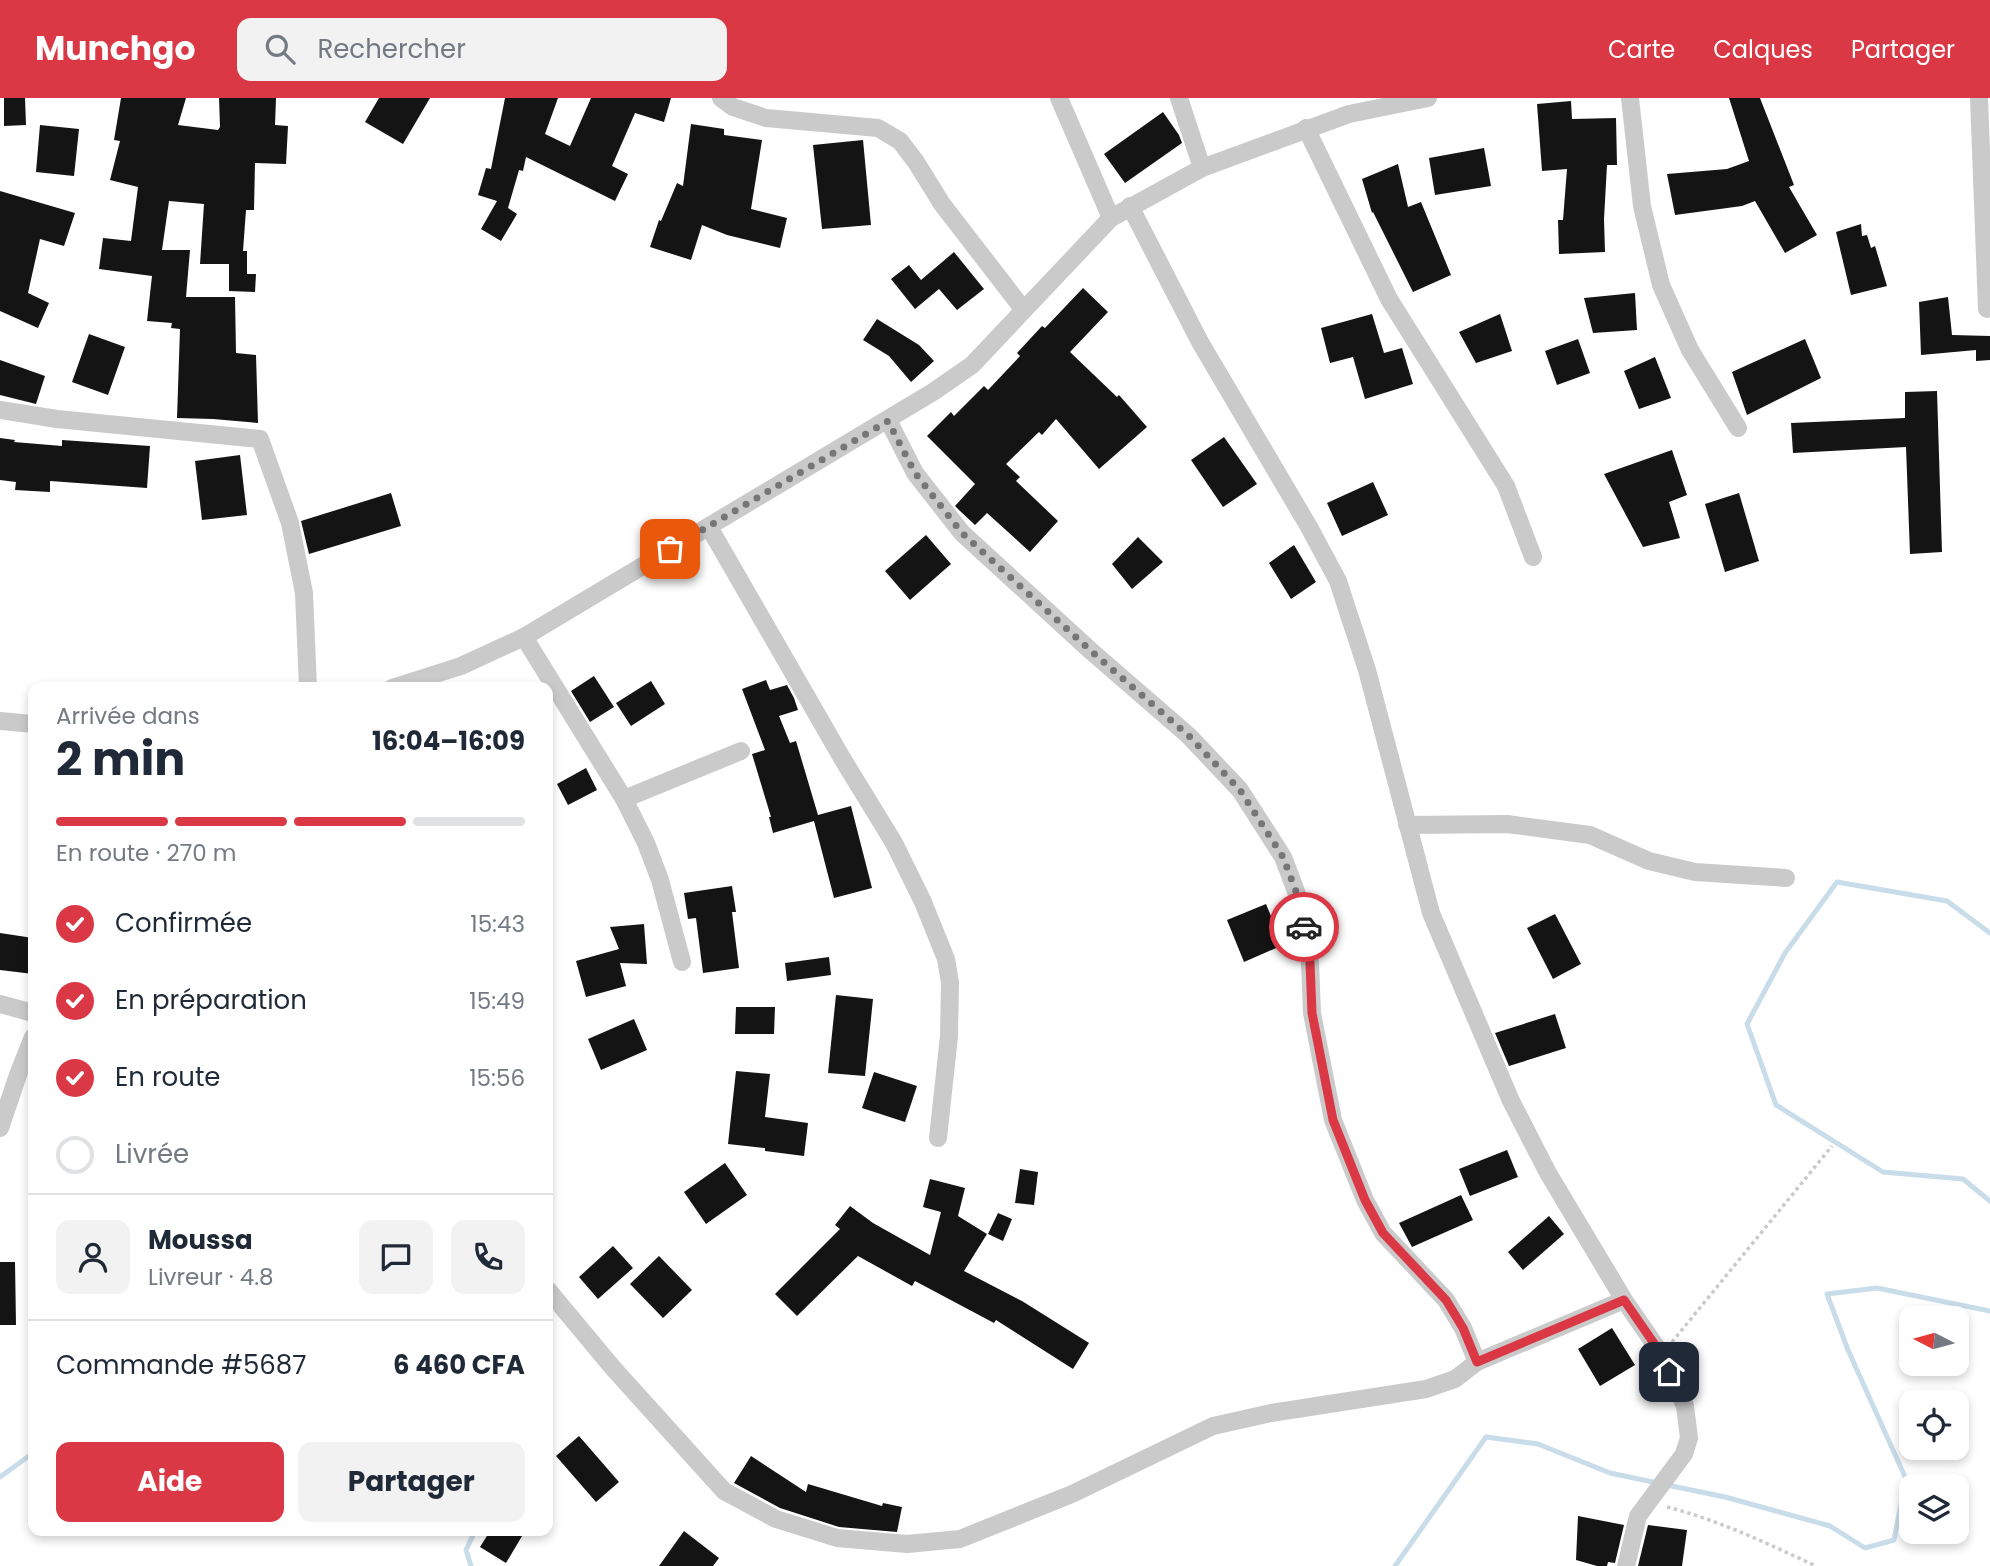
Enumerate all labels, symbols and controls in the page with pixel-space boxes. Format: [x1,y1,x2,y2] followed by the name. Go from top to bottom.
[237,18,727,81] search box
[35,25,195,72] text: Munchgo
[261,30,299,68] icon: search
[317,31,466,67] text: Rechercher
[1608,33,1675,66] text: Carte
[1713,33,1813,66] text: Calques
[1851,33,1955,66] text: Partager
[640,519,700,579] pin
[651,530,689,568] icon: bag
[56,700,200,732] text: Arrivée dans
[372,723,525,759] text: 16:04–16:09
[56,727,185,791] text: 2 min
[56,837,237,869] text: En route · 270 m
[1269,892,1339,962] courier
[56,905,94,943] icon: check
[115,905,252,941] text: Confirmée
[470,908,525,940] text: 15:43
[1285,908,1323,946] icon: car
[56,982,94,1020] icon: check
[115,982,307,1018] text: En préparation
[469,985,525,1017] text: 15:49
[56,1059,94,1097] icon: check
[115,1059,220,1095] text: En route
[469,1062,525,1094] text: 15:56
[115,1136,189,1172] text: Livrée
[56,1220,130,1294] button: person
[359,1220,433,1294] button: chat
[451,1220,525,1294] button: phone
[148,1222,253,1258] text: Moussa
[148,1261,274,1293] text: Livreur · 4.8
[1899,1306,1969,1376] north arrow
[1899,1306,1969,1544] map controls
[1639,1342,1699,1402] pin
[56,1347,306,1383] text: Commande #5687
[393,1347,525,1383] text: 6 460 CFA
[1650,1353,1688,1391] icon: home
[1899,1390,1969,1460] button: locate
[56,1442,284,1522] button: Aide
[298,1442,525,1522] button: Partager
[1899,1474,1969,1544] button: layers

